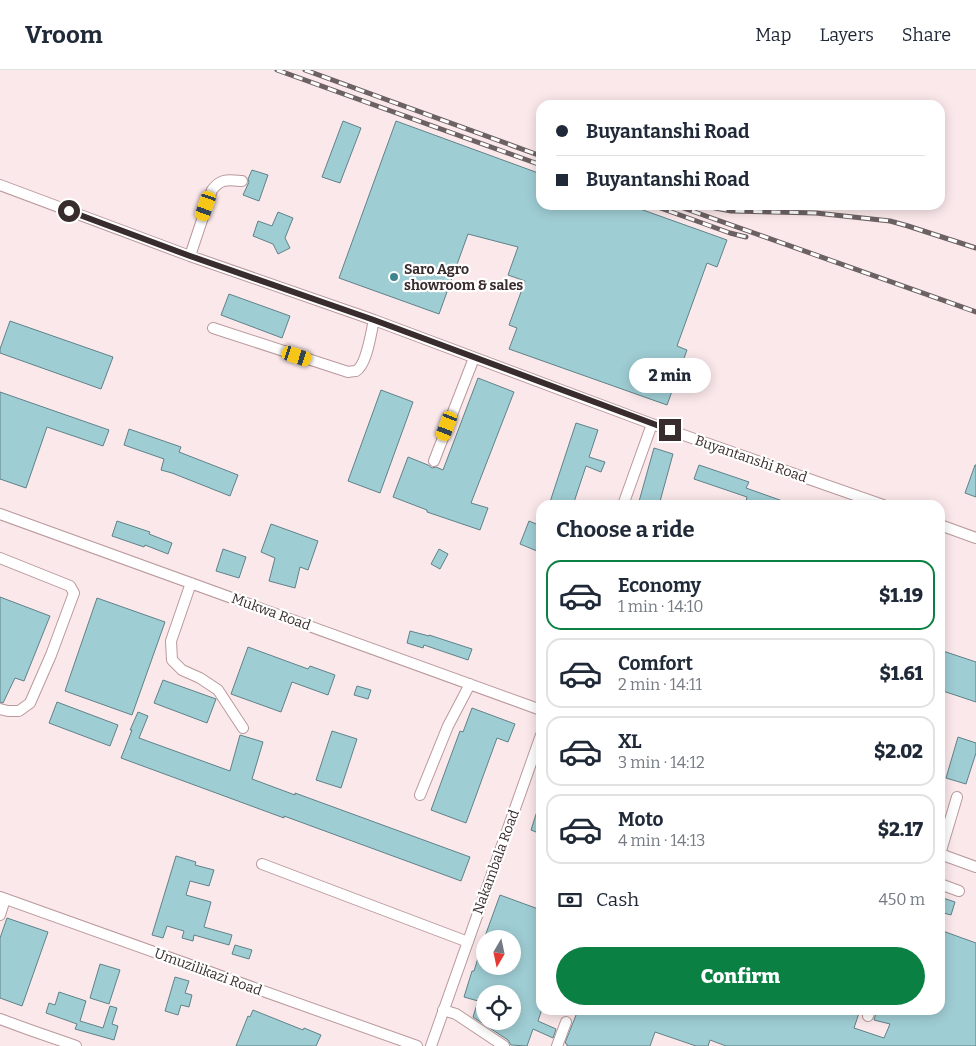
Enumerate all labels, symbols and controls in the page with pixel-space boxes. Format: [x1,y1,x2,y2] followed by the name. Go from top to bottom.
[25,21,103,49] text: Vroom
[755,24,791,46] text: Map
[819,24,874,46] text: Layers
[902,24,951,46] text: Share
[586,120,749,143] text: Buyantanshi Road
[586,168,749,191] text: Buyantanshi Road
[194,189,217,223] car
[58,200,80,222] route start
[404,261,523,294] place label: Saro Agro showroom & sales
[388,271,400,283] marker: Saro Agro showroom & sales
[280,344,313,368] car
[629,358,711,392] callout: 2 min
[649,366,691,385] text: 2 min
[434,409,459,443] car
[659,419,681,441] route end
[693,432,809,486] street label: Buyantanshi Road
[556,516,695,543] text: Choose a ride
[558,573,603,618] icon: car
[618,574,701,597] text: Economy
[879,584,923,607] text: $1.19
[229,590,313,634] street label: Mukwa Road
[618,597,704,616] text: 1 min · 14:10
[558,651,603,696] icon: car
[618,652,693,675] text: Comfort
[879,662,923,685] text: $1.61
[618,675,702,694] text: 2 min · 14:11
[558,729,603,774] icon: car
[618,730,642,753] text: XL
[874,740,923,763] text: $2.02
[618,753,705,772] text: 3 min · 14:12
[469,807,523,917] street label: Nakambala Road
[558,807,603,852] icon: car
[618,808,664,831] text: Moto
[878,818,923,841] text: $2.17
[618,831,705,850] text: 4 min · 14:13
[556,886,584,914] icon: cash
[596,888,639,911] text: Cash
[878,890,925,909] text: 450 m
[476,930,521,975] north arrow
[476,930,521,1030] map controls
[152,945,264,999] street label: Umuzilikazi Road
[556,947,925,1005] button: Confirm
[476,985,521,1030] button: locate

